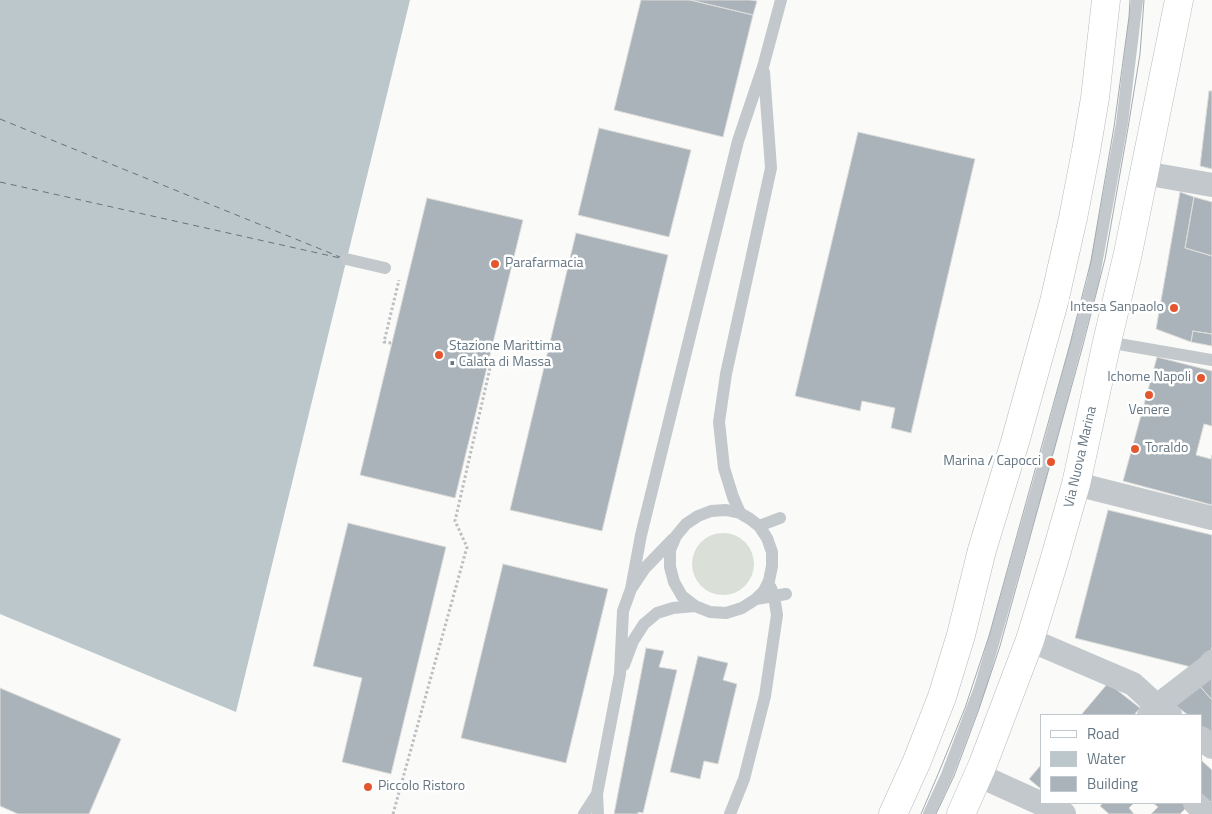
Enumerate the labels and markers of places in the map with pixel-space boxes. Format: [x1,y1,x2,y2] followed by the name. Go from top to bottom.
[505,256,583,272] place label: Parafarmacia
[489,258,501,270] marker: Parafarmacia
[1070,300,1164,316] place label: Intesa Sanpaolo
[1168,302,1180,314] marker: Intesa Sanpaolo
[449,339,561,372] place label: Stazione Marittima • Calata di Massa
[433,349,445,361] marker: Stazione Marittima • Calata di Massa
[1107,370,1191,386] place label: Ichome Napoli
[1195,372,1207,384] marker: Ichome Napoli
[1143,389,1155,401] marker: Venere
[1128,403,1170,419] place label: Venere
[1145,441,1188,457] place label: Toraldo
[1129,443,1141,455] marker: Toraldo
[943,454,1041,470] place label: Marina / Capocci
[1045,456,1057,468] marker: Marina / Capocci
[378,779,465,795] place label: Piccolo Ristoro
[362,781,374,793] marker: Piccolo Ristoro

